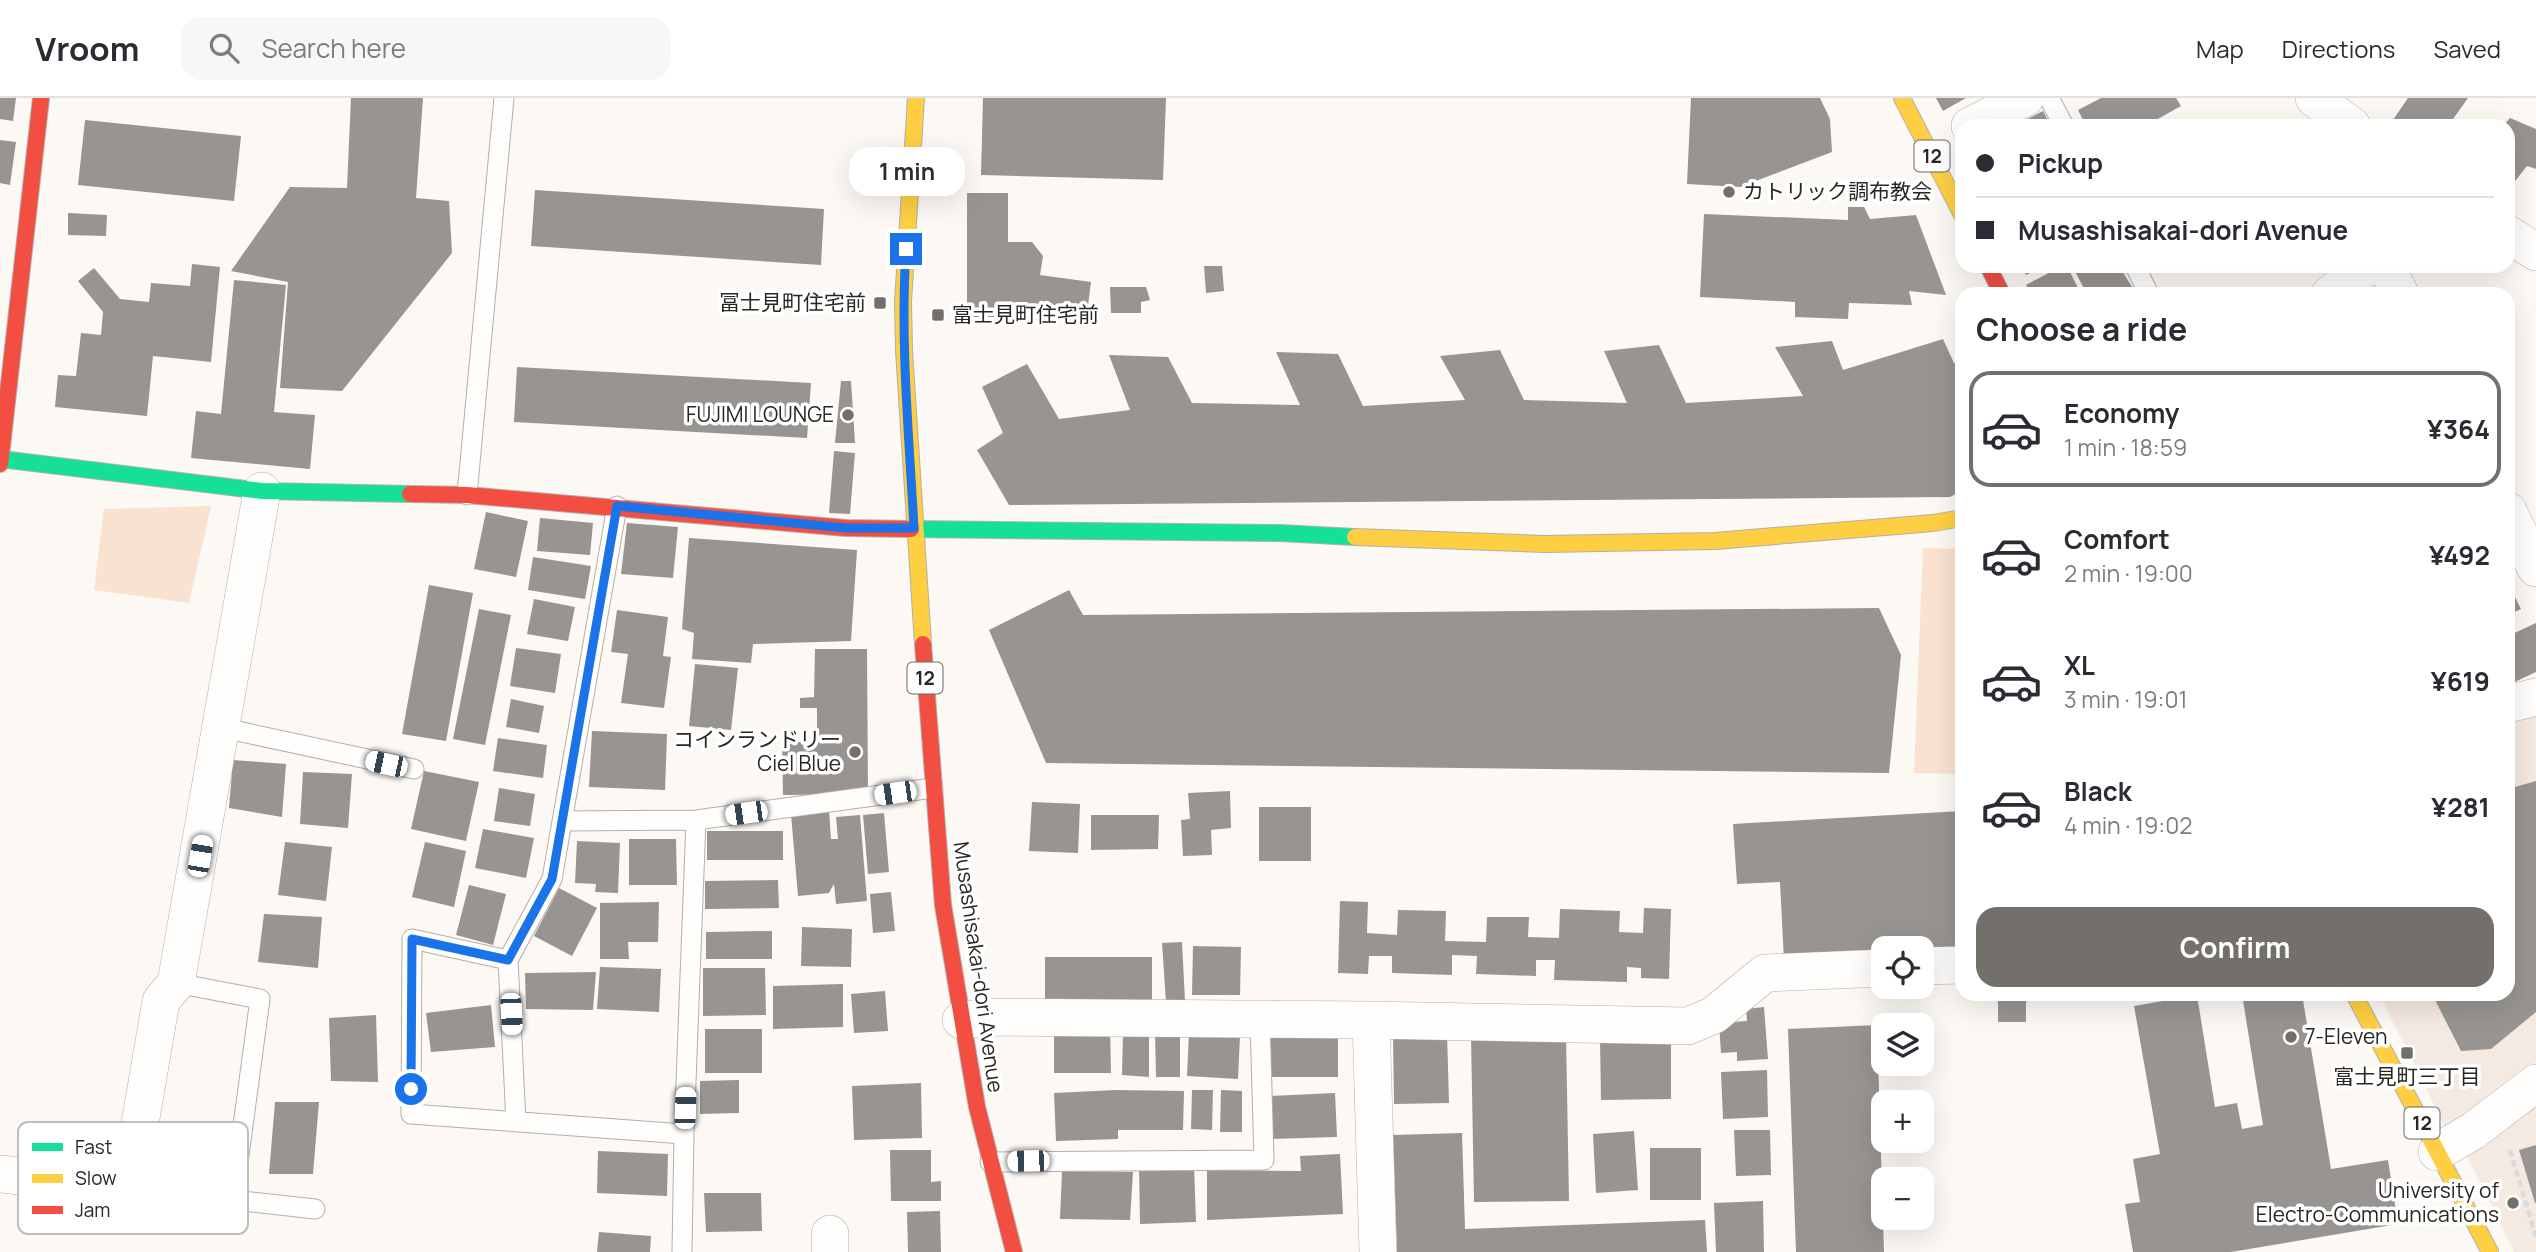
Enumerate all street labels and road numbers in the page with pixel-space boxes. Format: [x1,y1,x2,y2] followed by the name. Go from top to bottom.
[1914,141,1950,172] road number: 12
[908,663,942,694] road number: 12
[948,840,1010,1094] street label: Musashisakai-dori Avenue
[2404,1107,2440,1138] road number: 12

